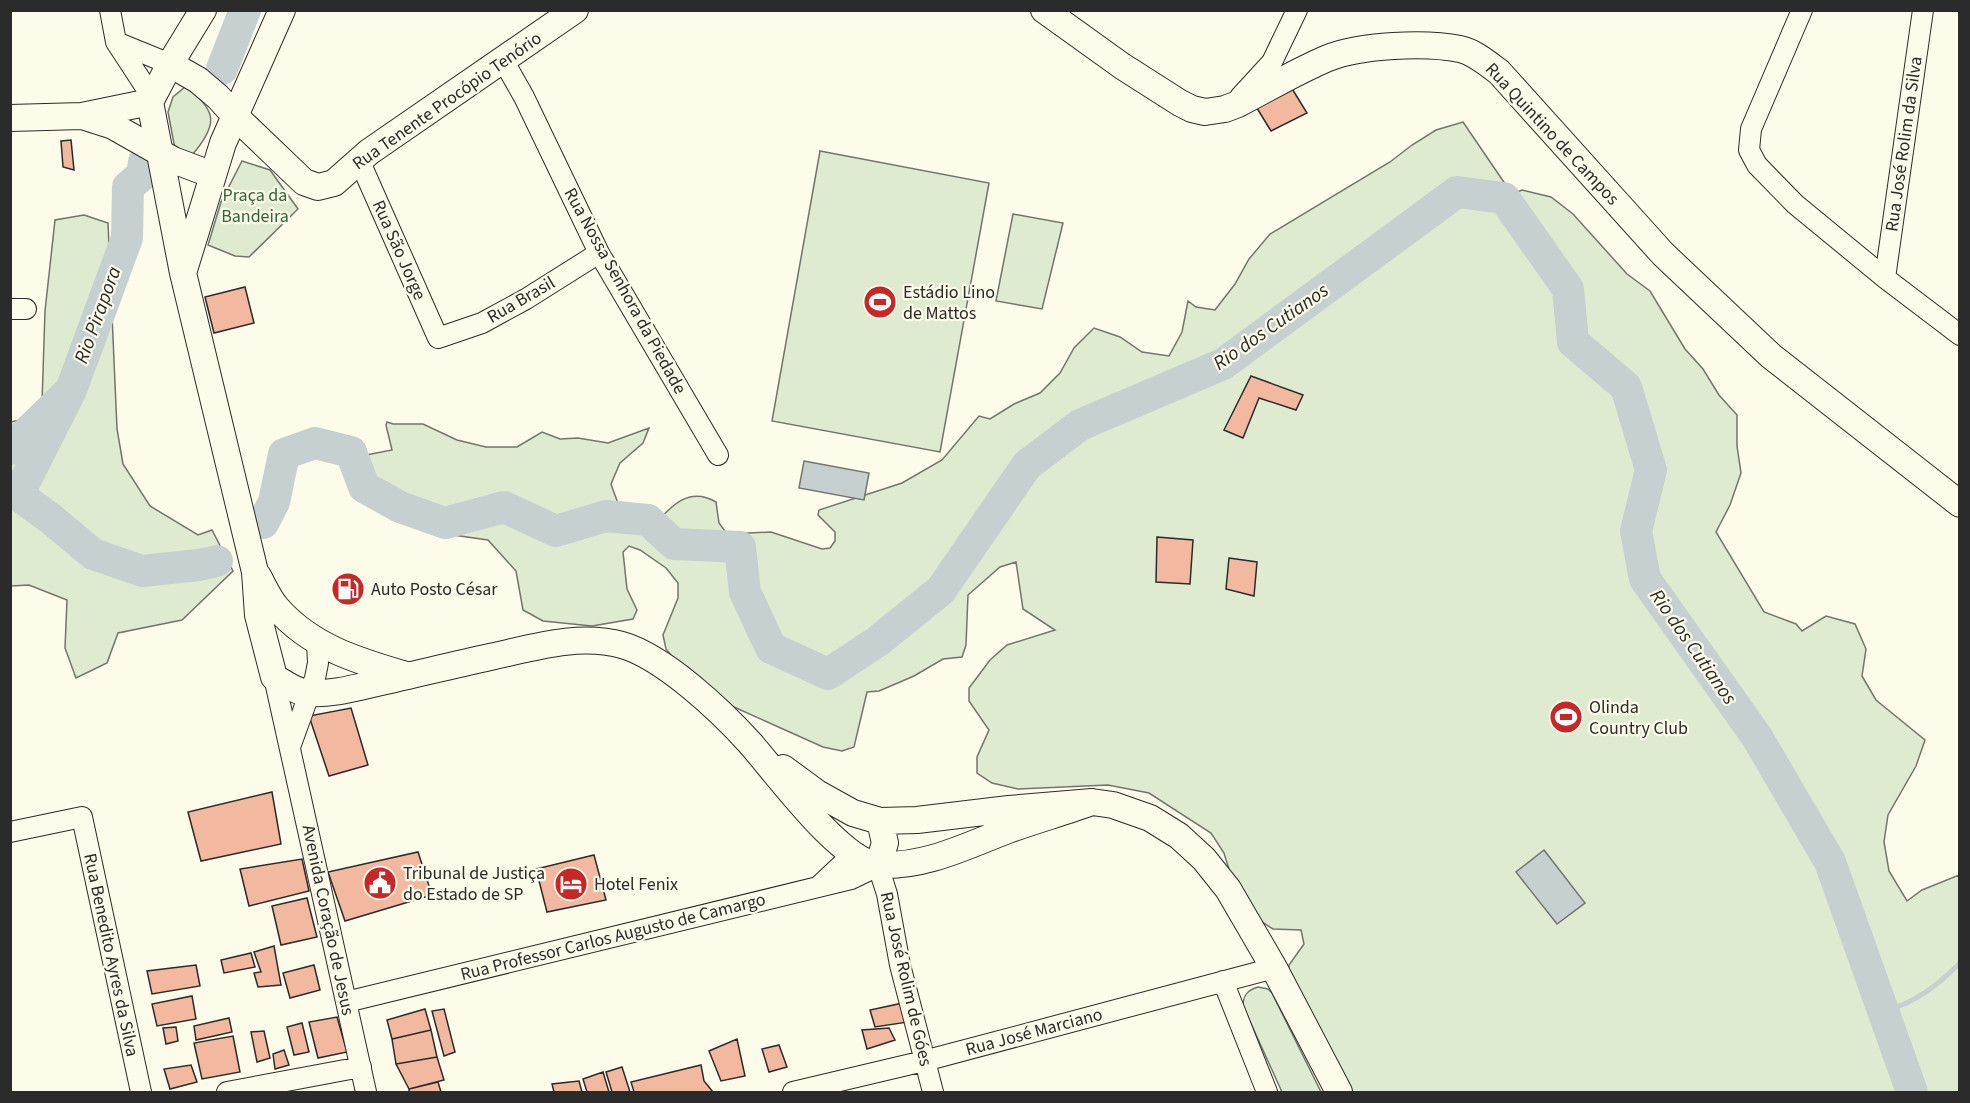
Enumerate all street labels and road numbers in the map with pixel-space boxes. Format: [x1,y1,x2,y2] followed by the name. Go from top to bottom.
[347,26,547,176] street label: Rua Tenente Procópio Tenório
[1879,55,1929,233] street label: Rua José Rolim da Silva
[1479,57,1625,211] street label: Rua Quintino de Campos
[558,183,692,399] street label: Rua Nossa Senhora da Piedade
[366,196,432,304] street label: Rua São Jorge
[482,270,560,330] street label: Rua Brasil
[296,822,360,1018] street label: Avenida Coração de Jesus
[77,851,145,1059] street label: Rua Benedito Ayres da Silva
[458,887,768,987] street label: Rua Professor Carlos Augusto de Camargo
[874,889,938,1069] street label: Rua José Rolim de Góes
[963,1002,1105,1062] street label: Rua José Marciano

